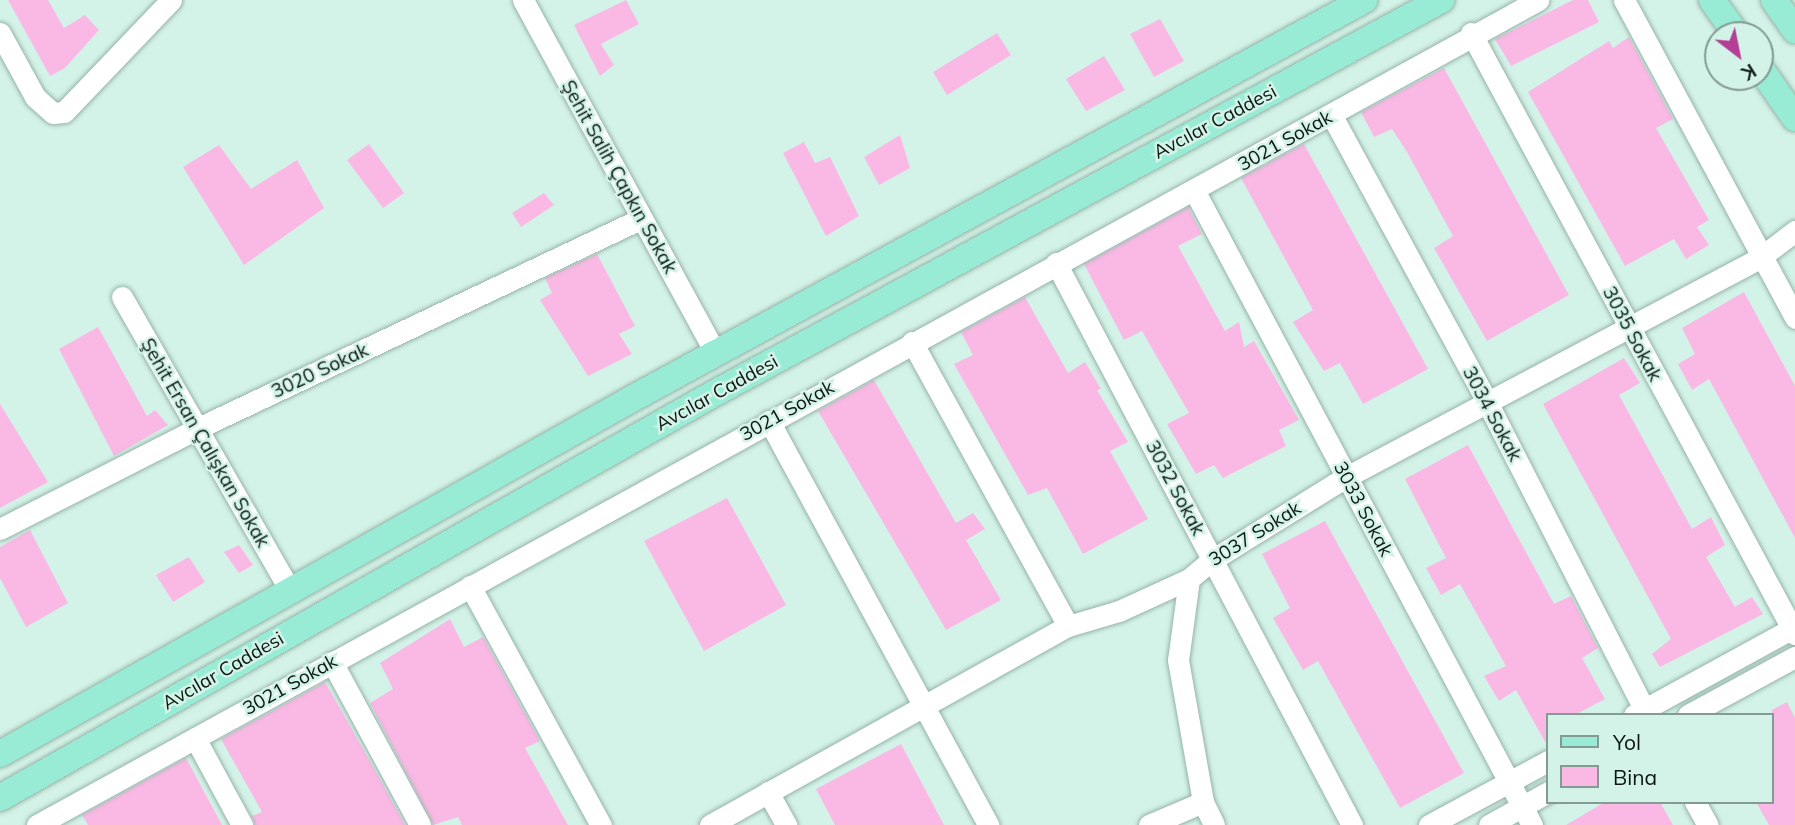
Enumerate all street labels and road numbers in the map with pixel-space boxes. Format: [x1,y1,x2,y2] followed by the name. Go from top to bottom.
[556,76,682,278] street label: Şehit Salih Çapkın Sokak
[1149,80,1281,164] street label: Avcılar Caddesi
[1234,106,1336,176] street label: 3021 Sokak
[1597,283,1667,385] street label: 3035 Sokak
[136,334,274,552] street label: Şehit Ersan Çalışkan Sokak
[268,339,372,403] street label: 3020 Sokak
[652,350,782,436] street label: Avcılar Caddesi
[1457,363,1527,465] street label: 3034 Sokak
[736,376,838,446] street label: 3021 Sokak
[1140,437,1210,539] street label: 3032 Sokak
[1328,458,1398,560] street label: 3033 Sokak
[1205,497,1305,571] street label: 3037 Sokak
[158,627,288,715] street label: Avcılar Caddesi
[239,650,341,720] street label: 3021 Sokak

